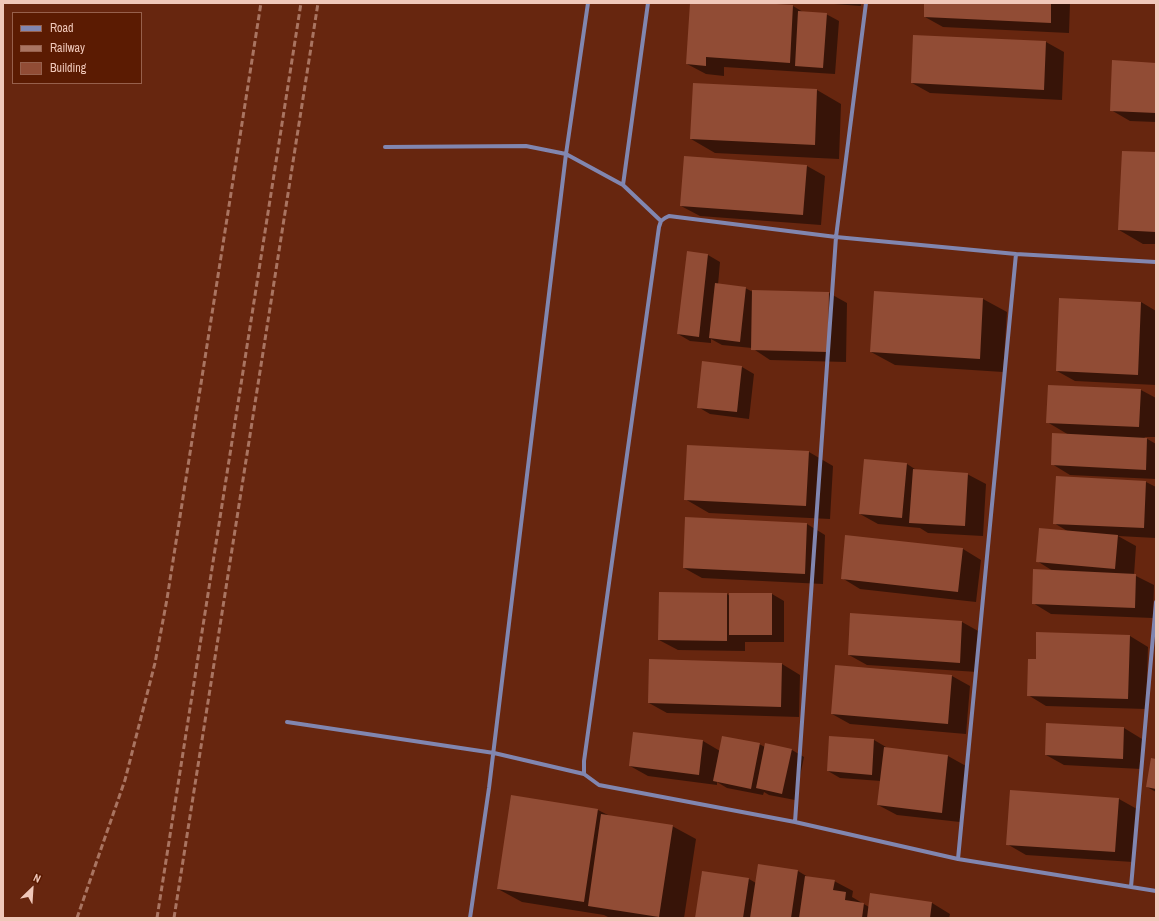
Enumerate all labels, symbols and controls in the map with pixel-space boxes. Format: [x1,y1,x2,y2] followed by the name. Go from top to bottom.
[12,12,142,84] legend
[50,20,74,36] text: Road
[50,40,85,56] text: Railway
[50,60,86,76] text: Building
[12,869,52,909] north arrow
[31,870,43,886] text: N

